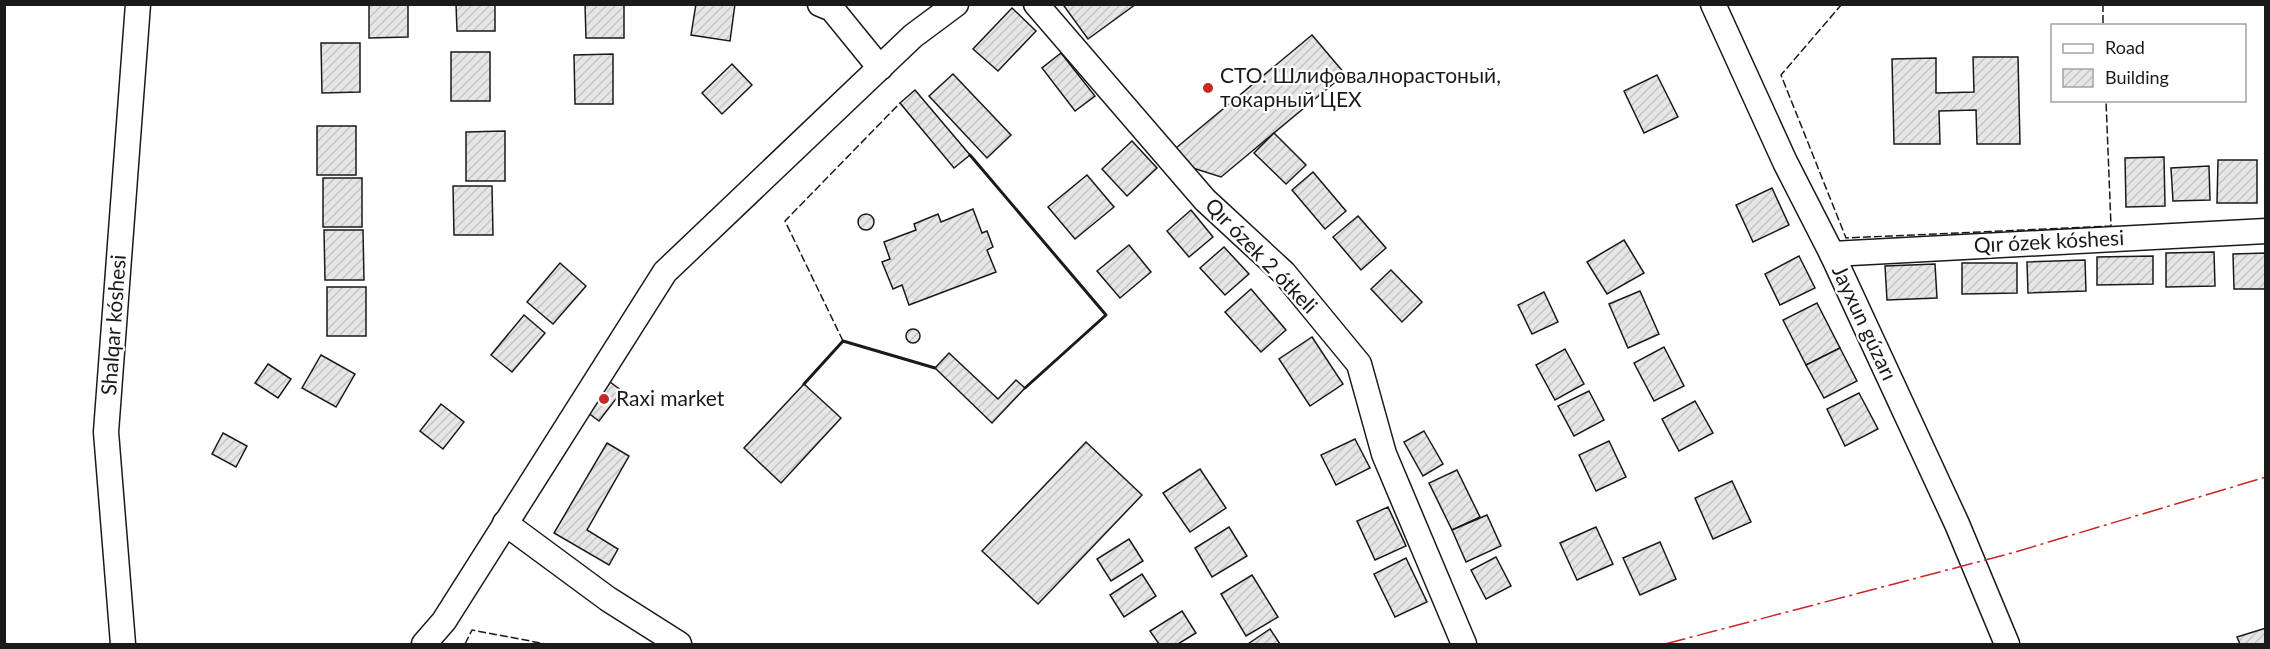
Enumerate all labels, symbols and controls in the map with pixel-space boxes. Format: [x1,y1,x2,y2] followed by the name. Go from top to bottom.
[2051,24,2246,102] legend
[2105,36,2145,58] text: Road
[1220,62,1501,111] place label: СТО. Шлифовалнорастоный, токарный ЦЕХ
[2105,66,2169,88] text: Building
[1201,81,1215,95] marker: СТО. Шлифовалнорастоный, токарный ЦЕХ
[1201,192,1323,318] street label: Qır ózek 2 ótkeli
[1973,224,2125,257] street label: Qır ózek kóshesi
[95,254,130,396] street label: Shalqar kóshesi
[1828,261,1903,384] street label: Jayxun gúzarı
[616,385,725,410] place label: Raxi market
[597,392,611,406] marker: Raxi market

